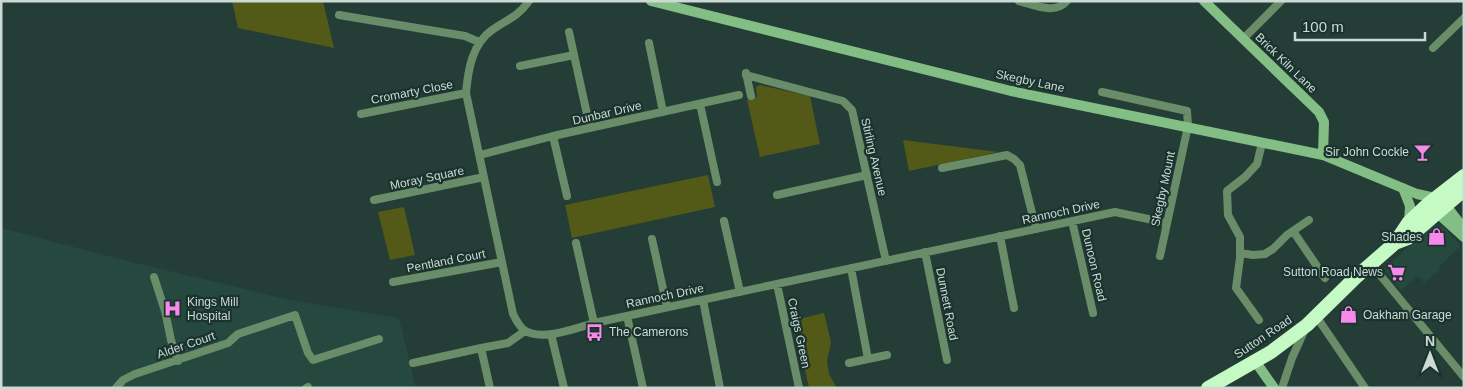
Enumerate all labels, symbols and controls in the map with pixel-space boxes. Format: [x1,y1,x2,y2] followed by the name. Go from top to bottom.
[1295,10,1425,42] scale bar
[1302,18,1344,35] text: 100 m
[1252,30,1320,96] street label: Brick Kiln Lane
[994,67,1066,95] street label: Skegby Lane
[370,77,455,107] street label: Cromarty Close
[571,98,643,128] street label: Dunbar Drive
[858,117,890,198] street label: Stirling Avenue
[1413,142,1433,162] bar icon: Sir John Cockle
[1325,145,1409,159] place label: Sir John Cockle
[1148,149,1178,228] street label: Skegby Mount
[389,163,466,193] street label: Moray Square
[1021,197,1102,227] street label: Rannoch Drive
[1079,227,1109,303] street label: Dunoon Road
[1426,227,1446,247] shop icon: Shades
[1381,230,1422,244] place label: Shades
[405,246,487,276] street label: Pentland Court
[1387,262,1407,282] supermarket icon: Sutton Road News
[1283,265,1383,279] place label: Sutton Road News
[933,266,961,342] street label: Dunnett Road
[625,281,706,311] street label: Rannoch Drive
[187,295,238,323] place label: Kings Mill Hospital
[785,297,813,369] street label: Craigs Green
[163,299,183,319] hospital icon: Kings Mill Hospital
[1339,305,1359,325] shop icon: Oakham Garage
[1363,308,1452,322] place label: Oakham Garage
[1231,313,1295,361] street label: Sutton Road
[585,322,605,342] bus stop icon: The Camerons
[609,325,688,339] place label: The Camerons
[155,328,218,362] street label: Alder Court
[1405,329,1455,379] north arrow
[1425,333,1435,349] text: N

